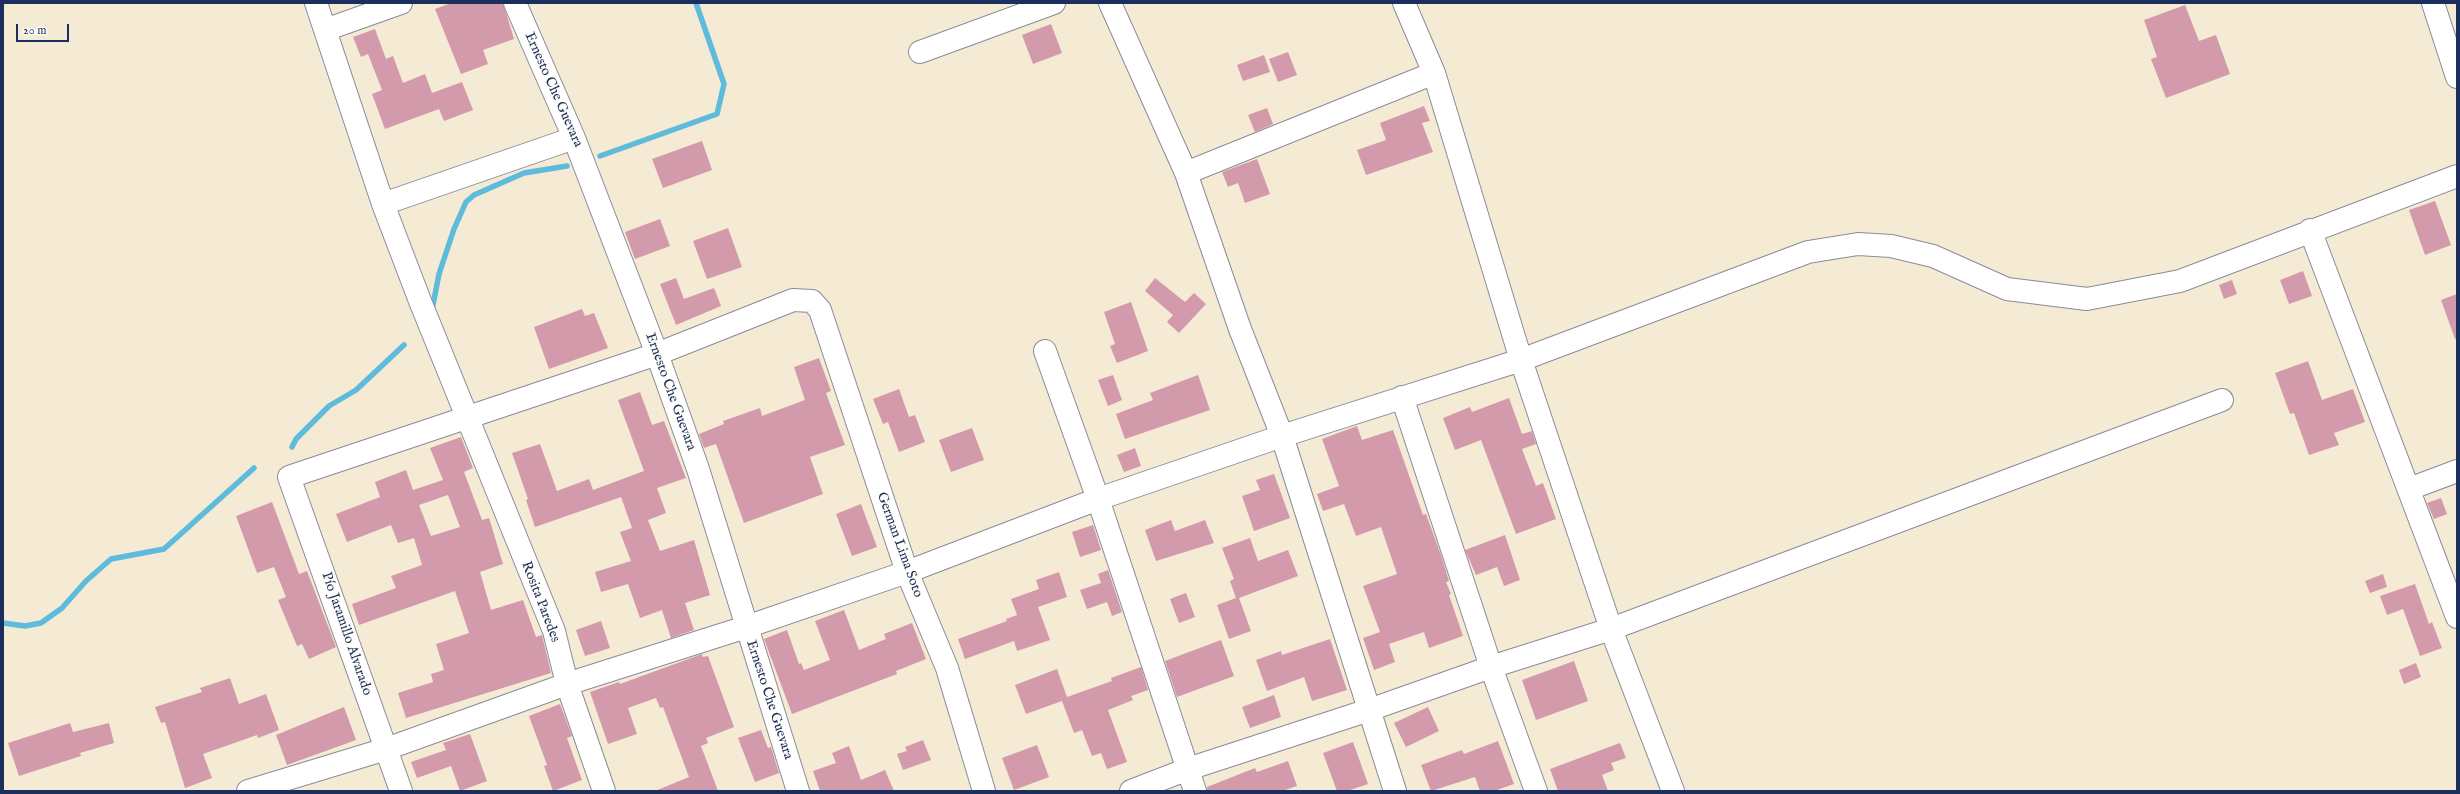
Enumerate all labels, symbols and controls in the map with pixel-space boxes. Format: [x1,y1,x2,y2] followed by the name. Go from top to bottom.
[18,16,71,42] scale bar
[23,23,46,38] text: 20 m
[520,30,586,150] street label: Ernesto Che Guevara
[641,331,699,453] street label: Ernesto Che Guevara
[872,490,926,600] street label: German Lima Soto
[517,559,563,645] street label: Rosita Paredes
[317,570,375,698] street label: Pío Jaramillo Alvarado
[742,638,796,762] street label: Ernesto Che Guevara

